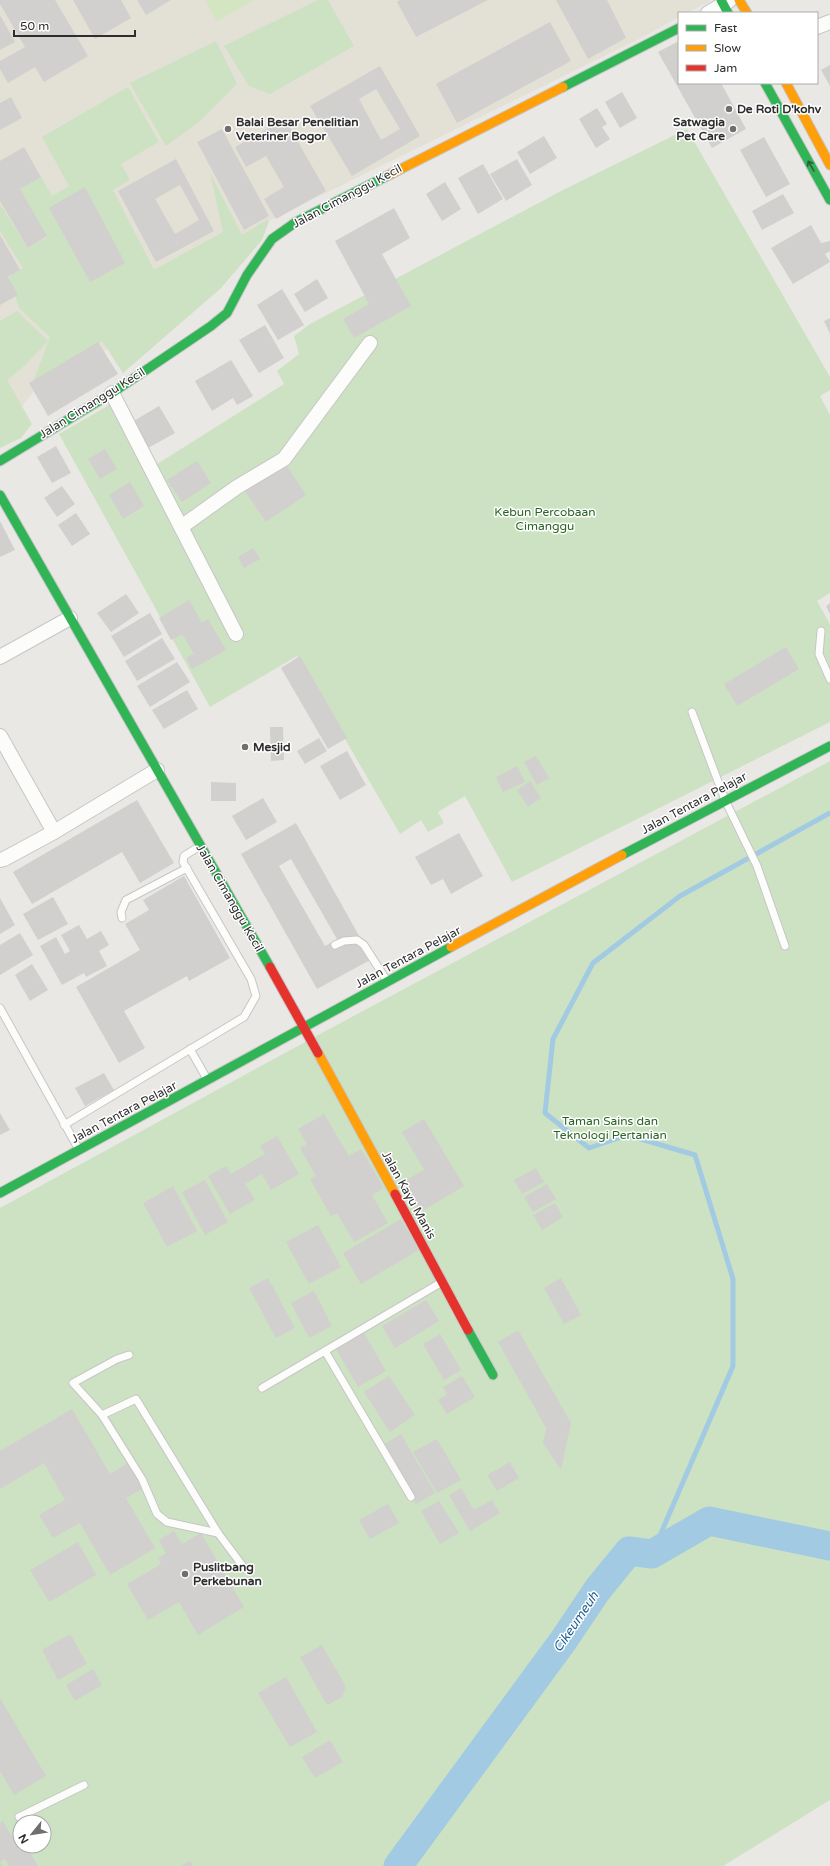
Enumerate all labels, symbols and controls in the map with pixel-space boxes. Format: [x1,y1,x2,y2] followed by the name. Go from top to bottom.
[14,12,135,38] scale bar
[678,12,818,84] legend
[20,19,49,33] text: 50 m
[714,21,738,35] text: Fast
[714,41,741,55] text: Slow
[714,61,737,75] text: Jam
[737,102,822,116] place label: De Roti D'kohv
[724,104,734,114] marker: De Roti D'kohv
[236,115,359,144] place label: Balai Besar Penelitian Veteriner Bogor
[673,115,725,143] place label: Satwagia Pet Care
[223,124,233,134] marker: Balai Besar Penelitian Veteriner Bogor
[728,124,738,134] marker: Satwagia Pet Care
[806,160,814,172] one-way arrow
[290,161,404,231] street label: Jalan Cimanggu Kecil
[37,365,147,441] street label: Jalan Cimanggu Kecil
[494,505,596,533] park label: Kebun Percobaan Cimanggu
[253,740,291,755] place label: Mesjid
[240,742,250,752] marker: Mesjid
[639,769,750,837] street label: Jalan Tentara Pelajar
[194,842,266,954] street label: Jalan Cimanggu Kecil
[353,923,464,991] street label: Jalan Tentara Pelajar
[69,1078,180,1146] street label: Jalan Tentara Pelajar
[553,1114,667,1142] park label: Taman Sains dan Teknologi Pertanian
[379,1149,439,1242] street label: Jalan Kayu Manis
[193,1560,262,1588] place label: Puslitbang Perkebunan
[180,1569,190,1579] marker: Puslitbang Perkebunan
[550,1588,603,1655] water label: Cikeumeuh
[12,1814,52,1854] north arrow
[16,1832,32,1846] text: N

